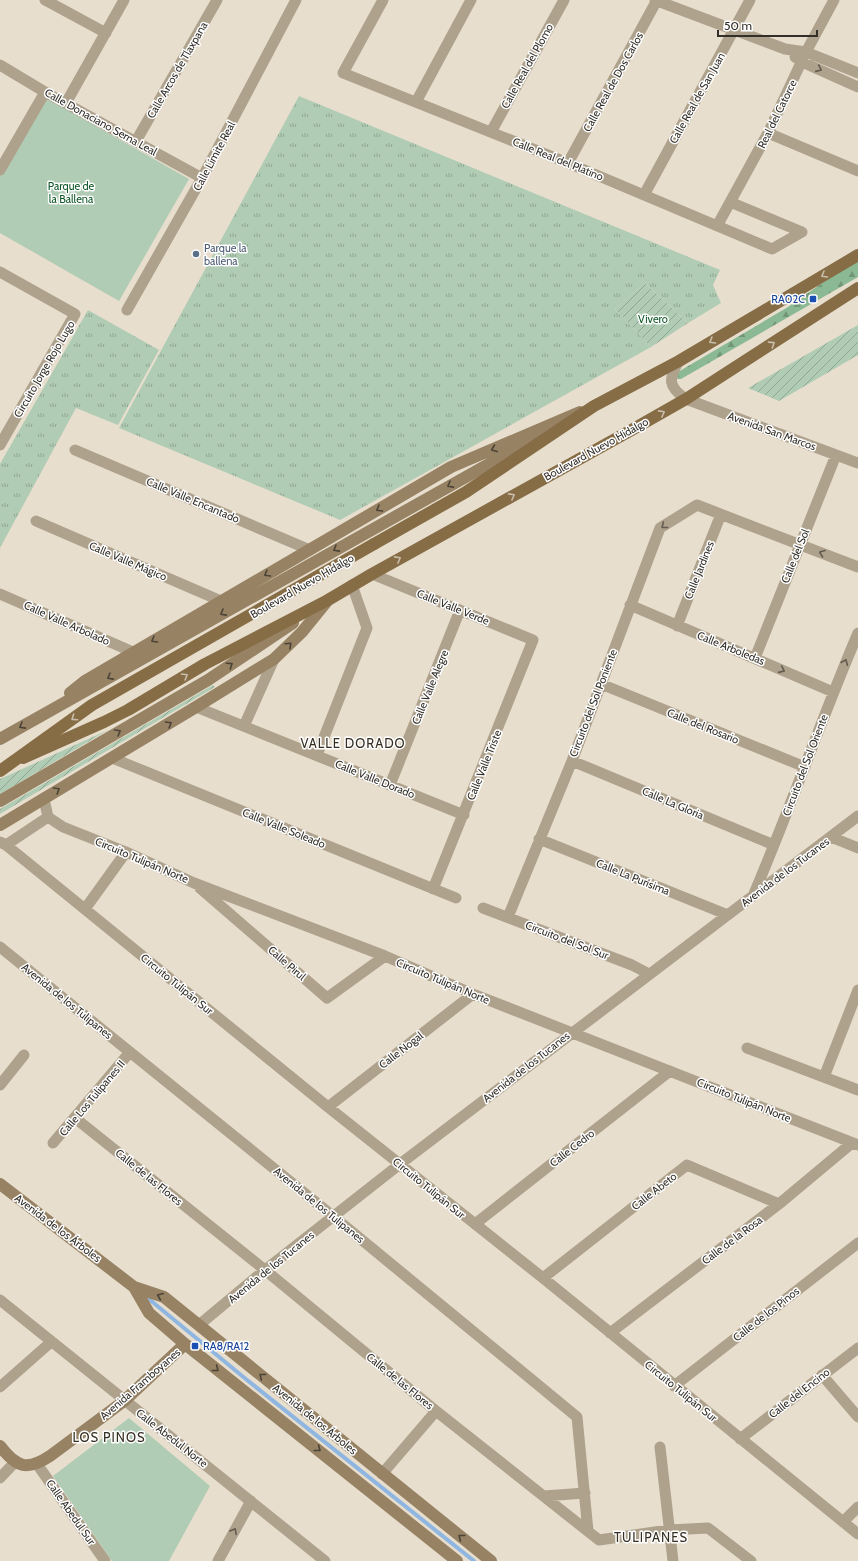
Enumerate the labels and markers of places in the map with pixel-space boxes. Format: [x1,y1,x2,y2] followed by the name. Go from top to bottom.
[204,241,247,268] place label: Parque la ballena
[191,249,201,259] marker: Parque la ballena
[771,292,805,306] place label: RA02C
[808,294,818,304] marker: RA02C
[203,1339,249,1353] place label: RA8/RA12
[190,1341,200,1351] marker: RA8/RA12

